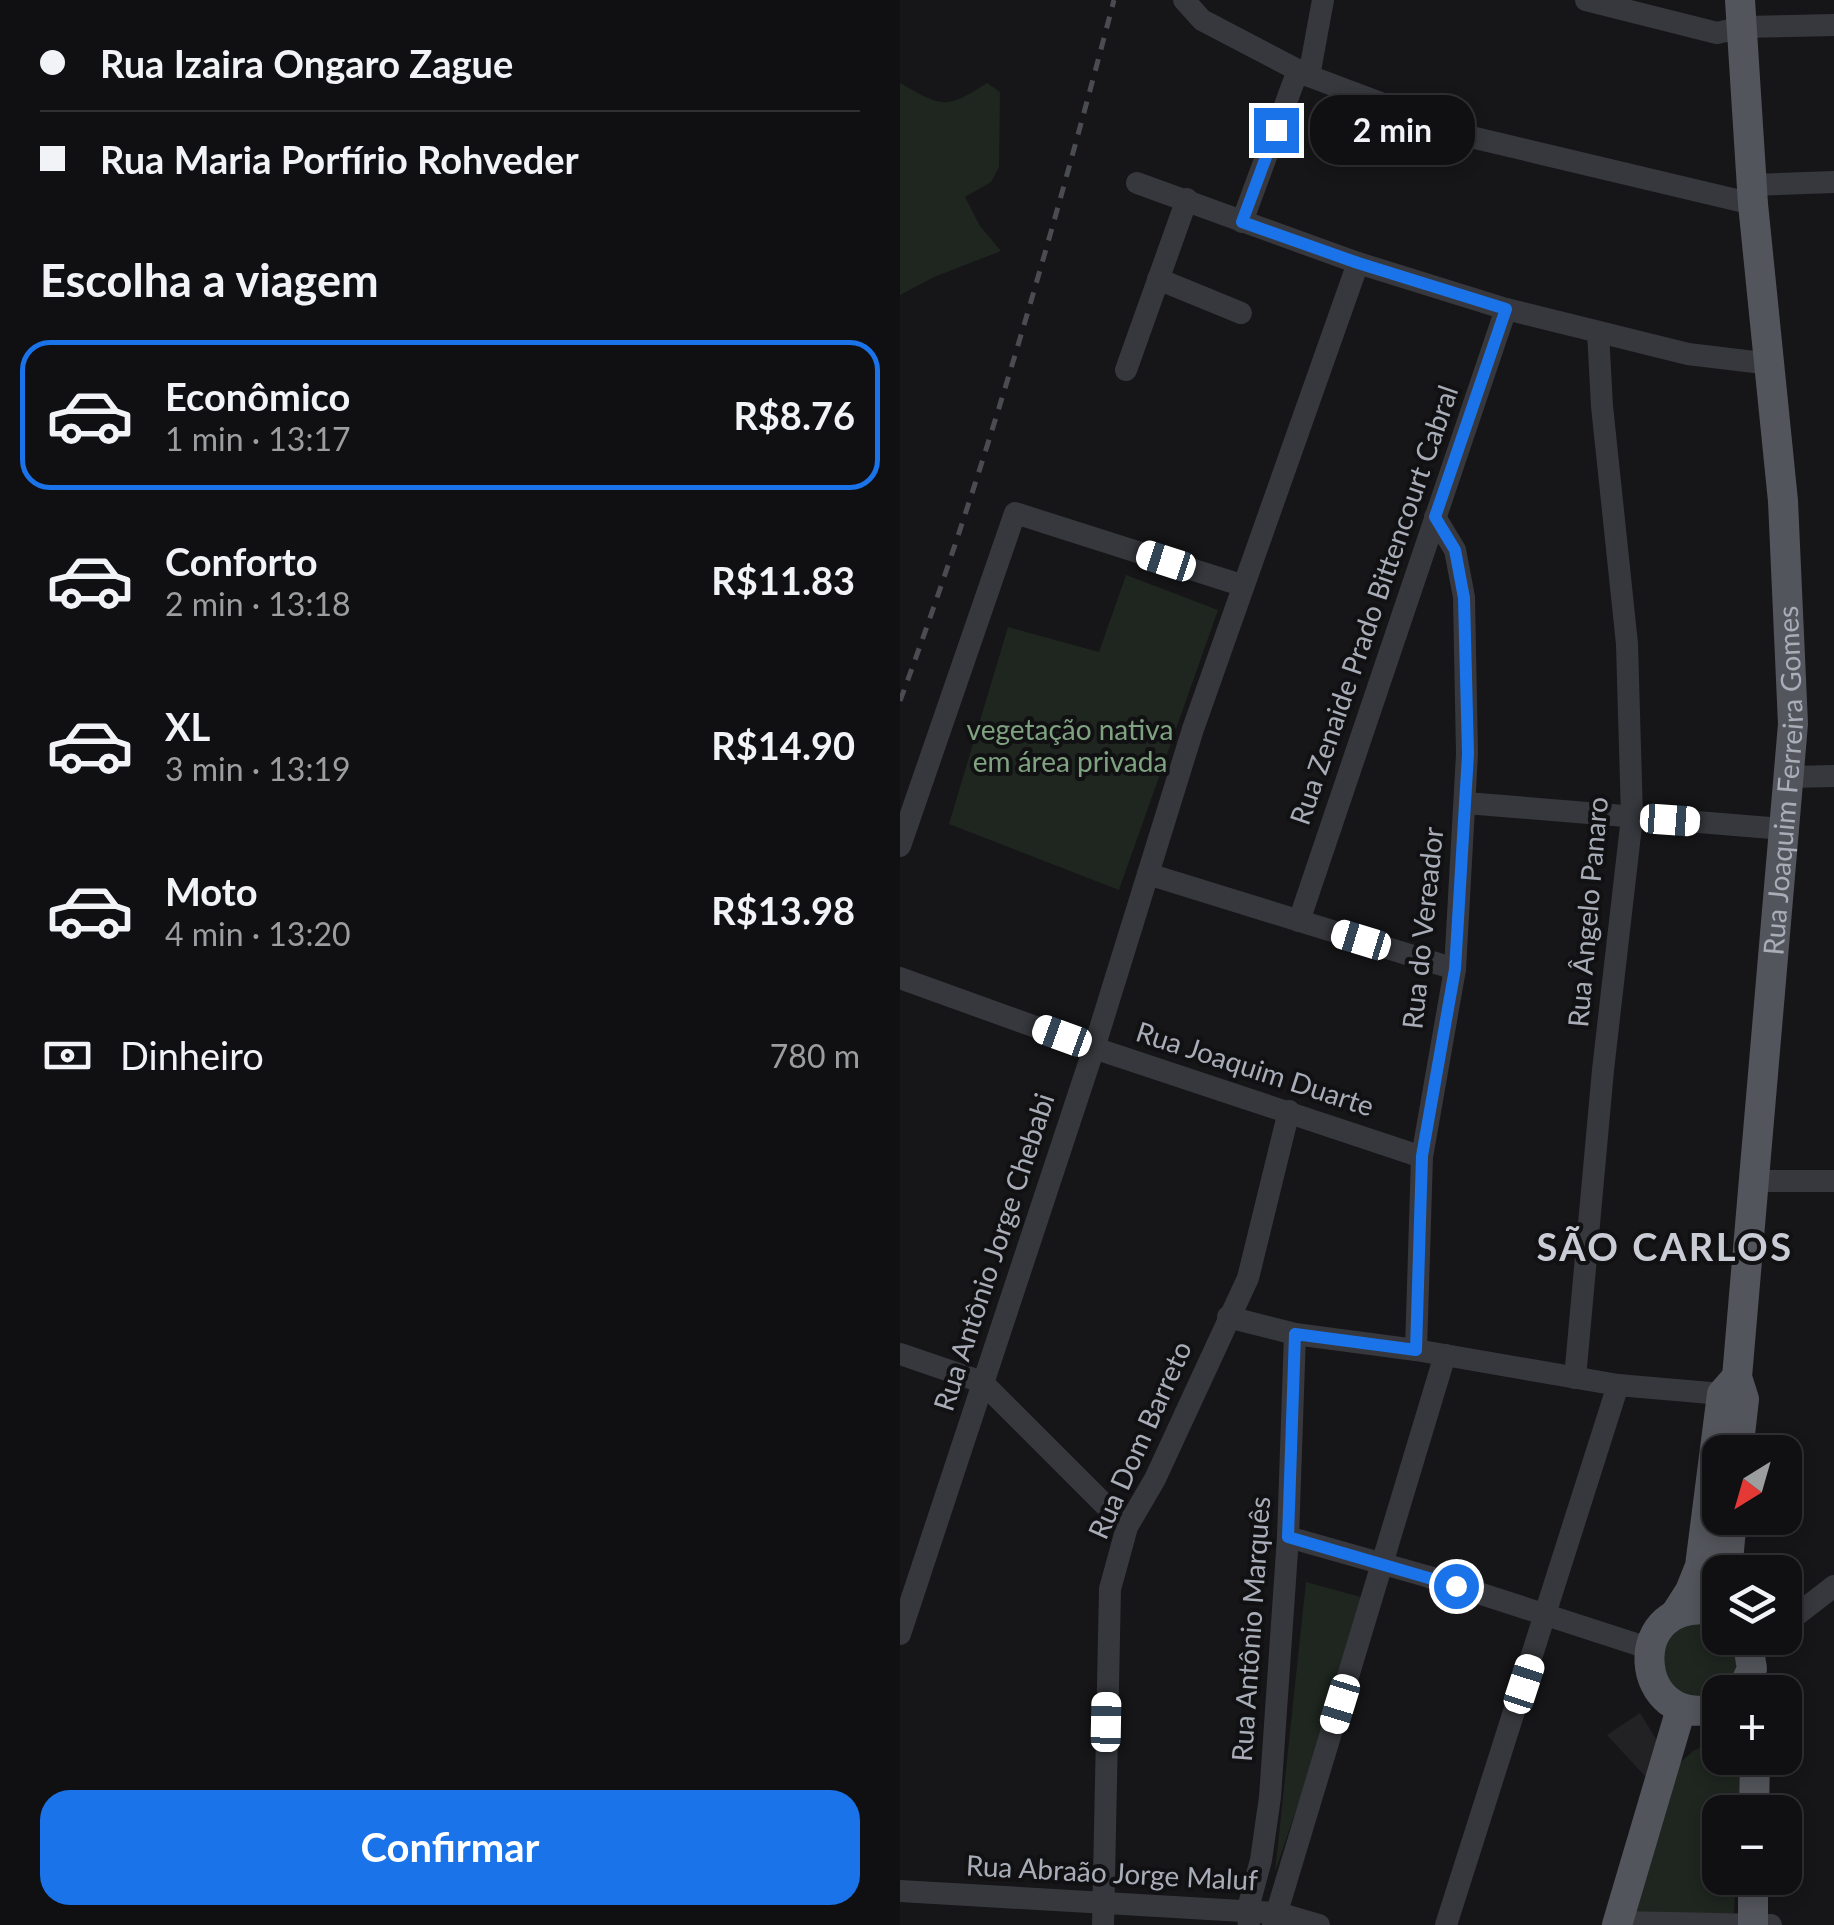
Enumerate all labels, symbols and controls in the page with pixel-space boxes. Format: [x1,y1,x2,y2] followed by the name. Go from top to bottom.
[100,40,513,86] text: Rua Izaira Ongaro Zague
[1311,95,1476,165] callout: 2 min
[1254,108,1299,153] route end
[1353,110,1432,149] text: 2 min
[100,136,579,182] text: Rua Maria Porfírio Rohveder
[40,253,379,307] text: Escolha a viagem
[45,370,135,460] icon: car
[165,373,350,419] text: Econômico
[1282,381,1464,829] street label: Rua Zenaide Prado Bittencourt Cabral
[733,392,855,438] text: R$8.76
[165,419,351,458] text: 1 min · 13:17
[45,535,135,625] icon: car
[1133,537,1199,585] car
[165,538,318,584] text: Conforto
[711,557,855,603] text: R$11.83
[165,584,351,623] text: 2 min · 13:18
[1755,605,1809,956] street label: Rua Joaquim Ferreira Gomes
[45,700,135,790] icon: car
[165,703,210,749] text: XL
[967,712,1173,778] park label: vegetação nativa em área privada
[711,722,855,768] text: R$14.90
[165,749,351,788] text: 3 min · 13:19
[1560,795,1614,1029] street label: Rua Ângelo Panaro
[1639,803,1701,837] car
[1394,825,1450,1031] street label: Rua do Vereador
[45,865,135,955] icon: car
[165,868,258,914] text: Moto
[711,887,855,933] text: R$13.98
[165,914,351,953] text: 4 min · 13:20
[1328,917,1394,963] car
[1029,1012,1095,1060] car
[1132,1014,1378,1122] street label: Rua Joaquim Duarte
[40,1028,95,1083] icon: cash
[120,1032,264,1078] text: Dinheiro
[770,1036,860,1075] text: 780 m
[926,1089,1061,1415] street label: Rua Antônio Jorge Chebabi
[1536,1223,1794,1269] district label: SÃO CARLOS
[1080,1335,1198,1544] street label: Rua Dom Barreto
[1702,1435,1802,1535] north arrow
[1702,1435,1802,1895] map controls
[1224,1495,1276,1763] street label: Rua Antônio Marquês
[1702,1555,1802,1655] button: layers
[1434,1564,1479,1609] route start
[1500,1651,1548,1717] car
[1317,1671,1363,1737] car
[1702,1675,1802,1775] button: +
[1090,1692,1122,1752] car
[40,1790,860,1905] button: Confirmar
[1702,1795,1802,1895] button: −
[965,1847,1259,1897] street label: Rua Abraão Jorge Maluf

